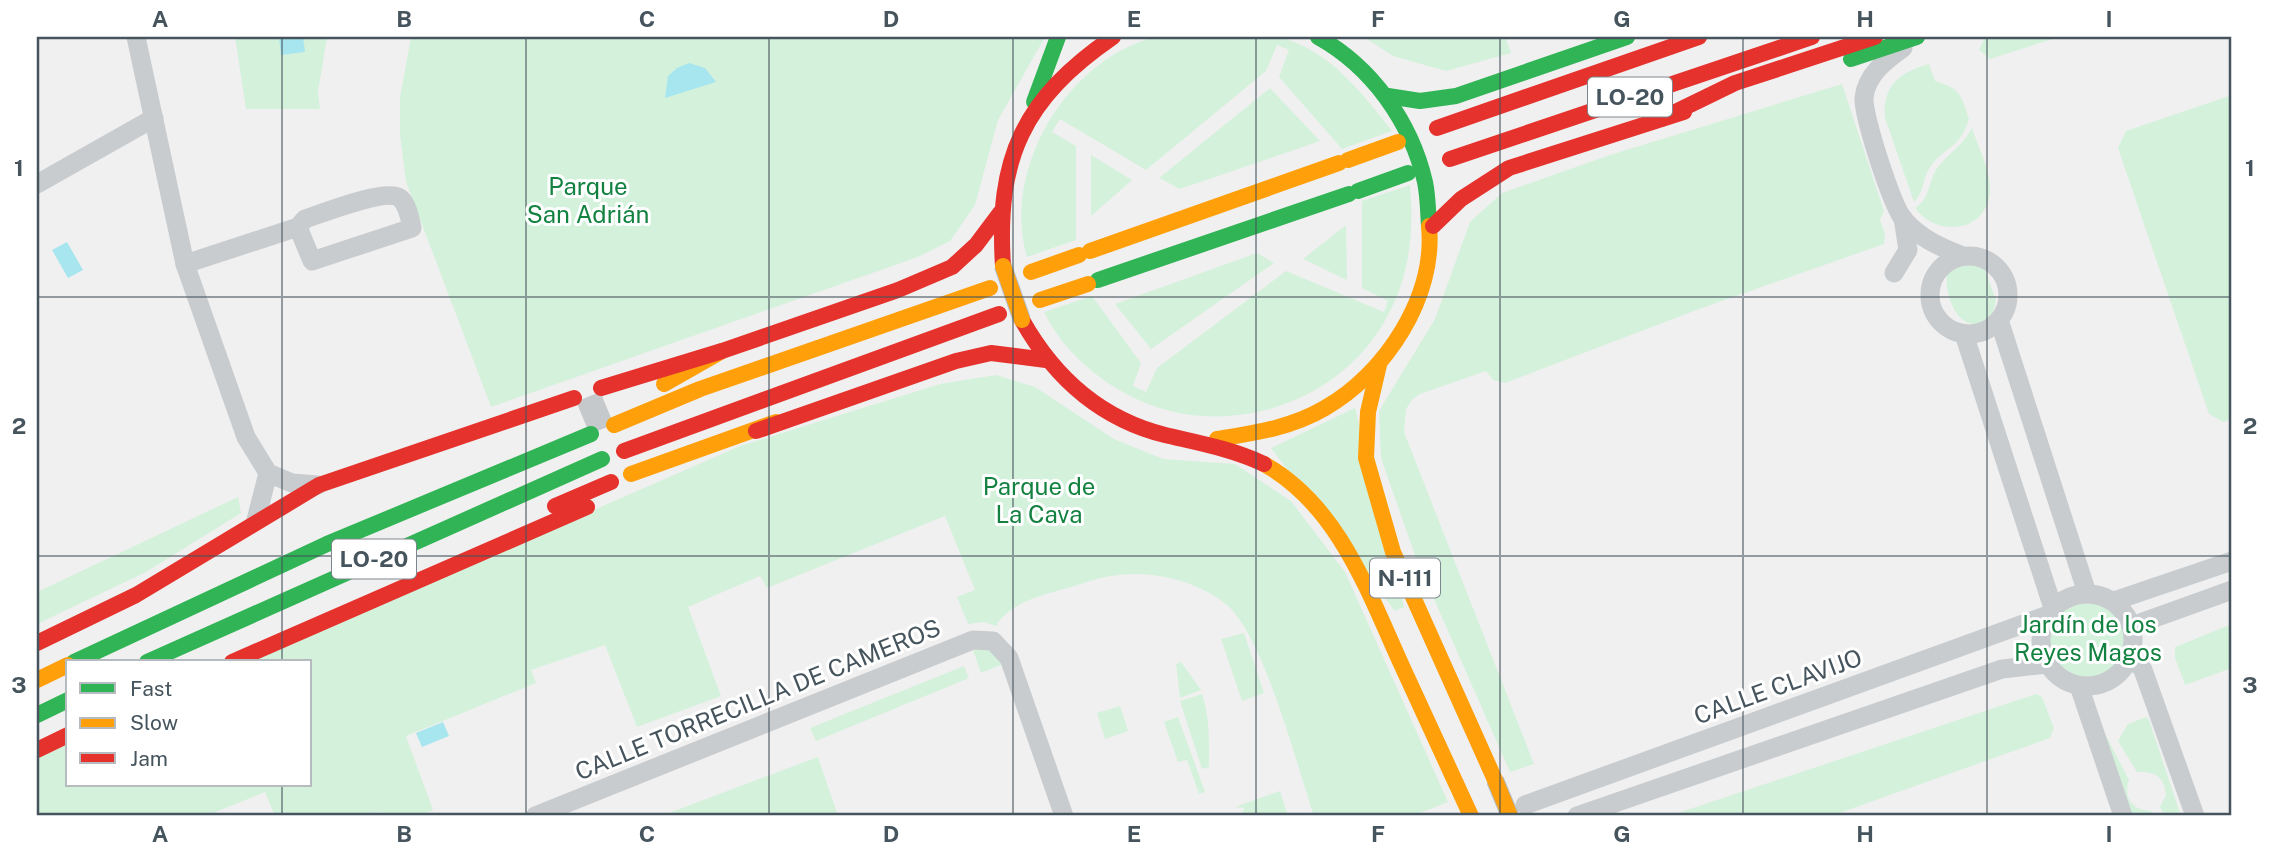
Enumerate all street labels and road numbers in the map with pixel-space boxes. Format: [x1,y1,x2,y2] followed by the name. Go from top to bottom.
[1588,78,1672,116] road number: LO-20
[332,540,416,579] road number: LO-20
[1370,558,1440,598] road number: N-111
[571,613,944,785] street label: CALLE TORRECILLA DE CAMEROS
[1690,643,1865,729] street label: CALLE CLAVIJO

